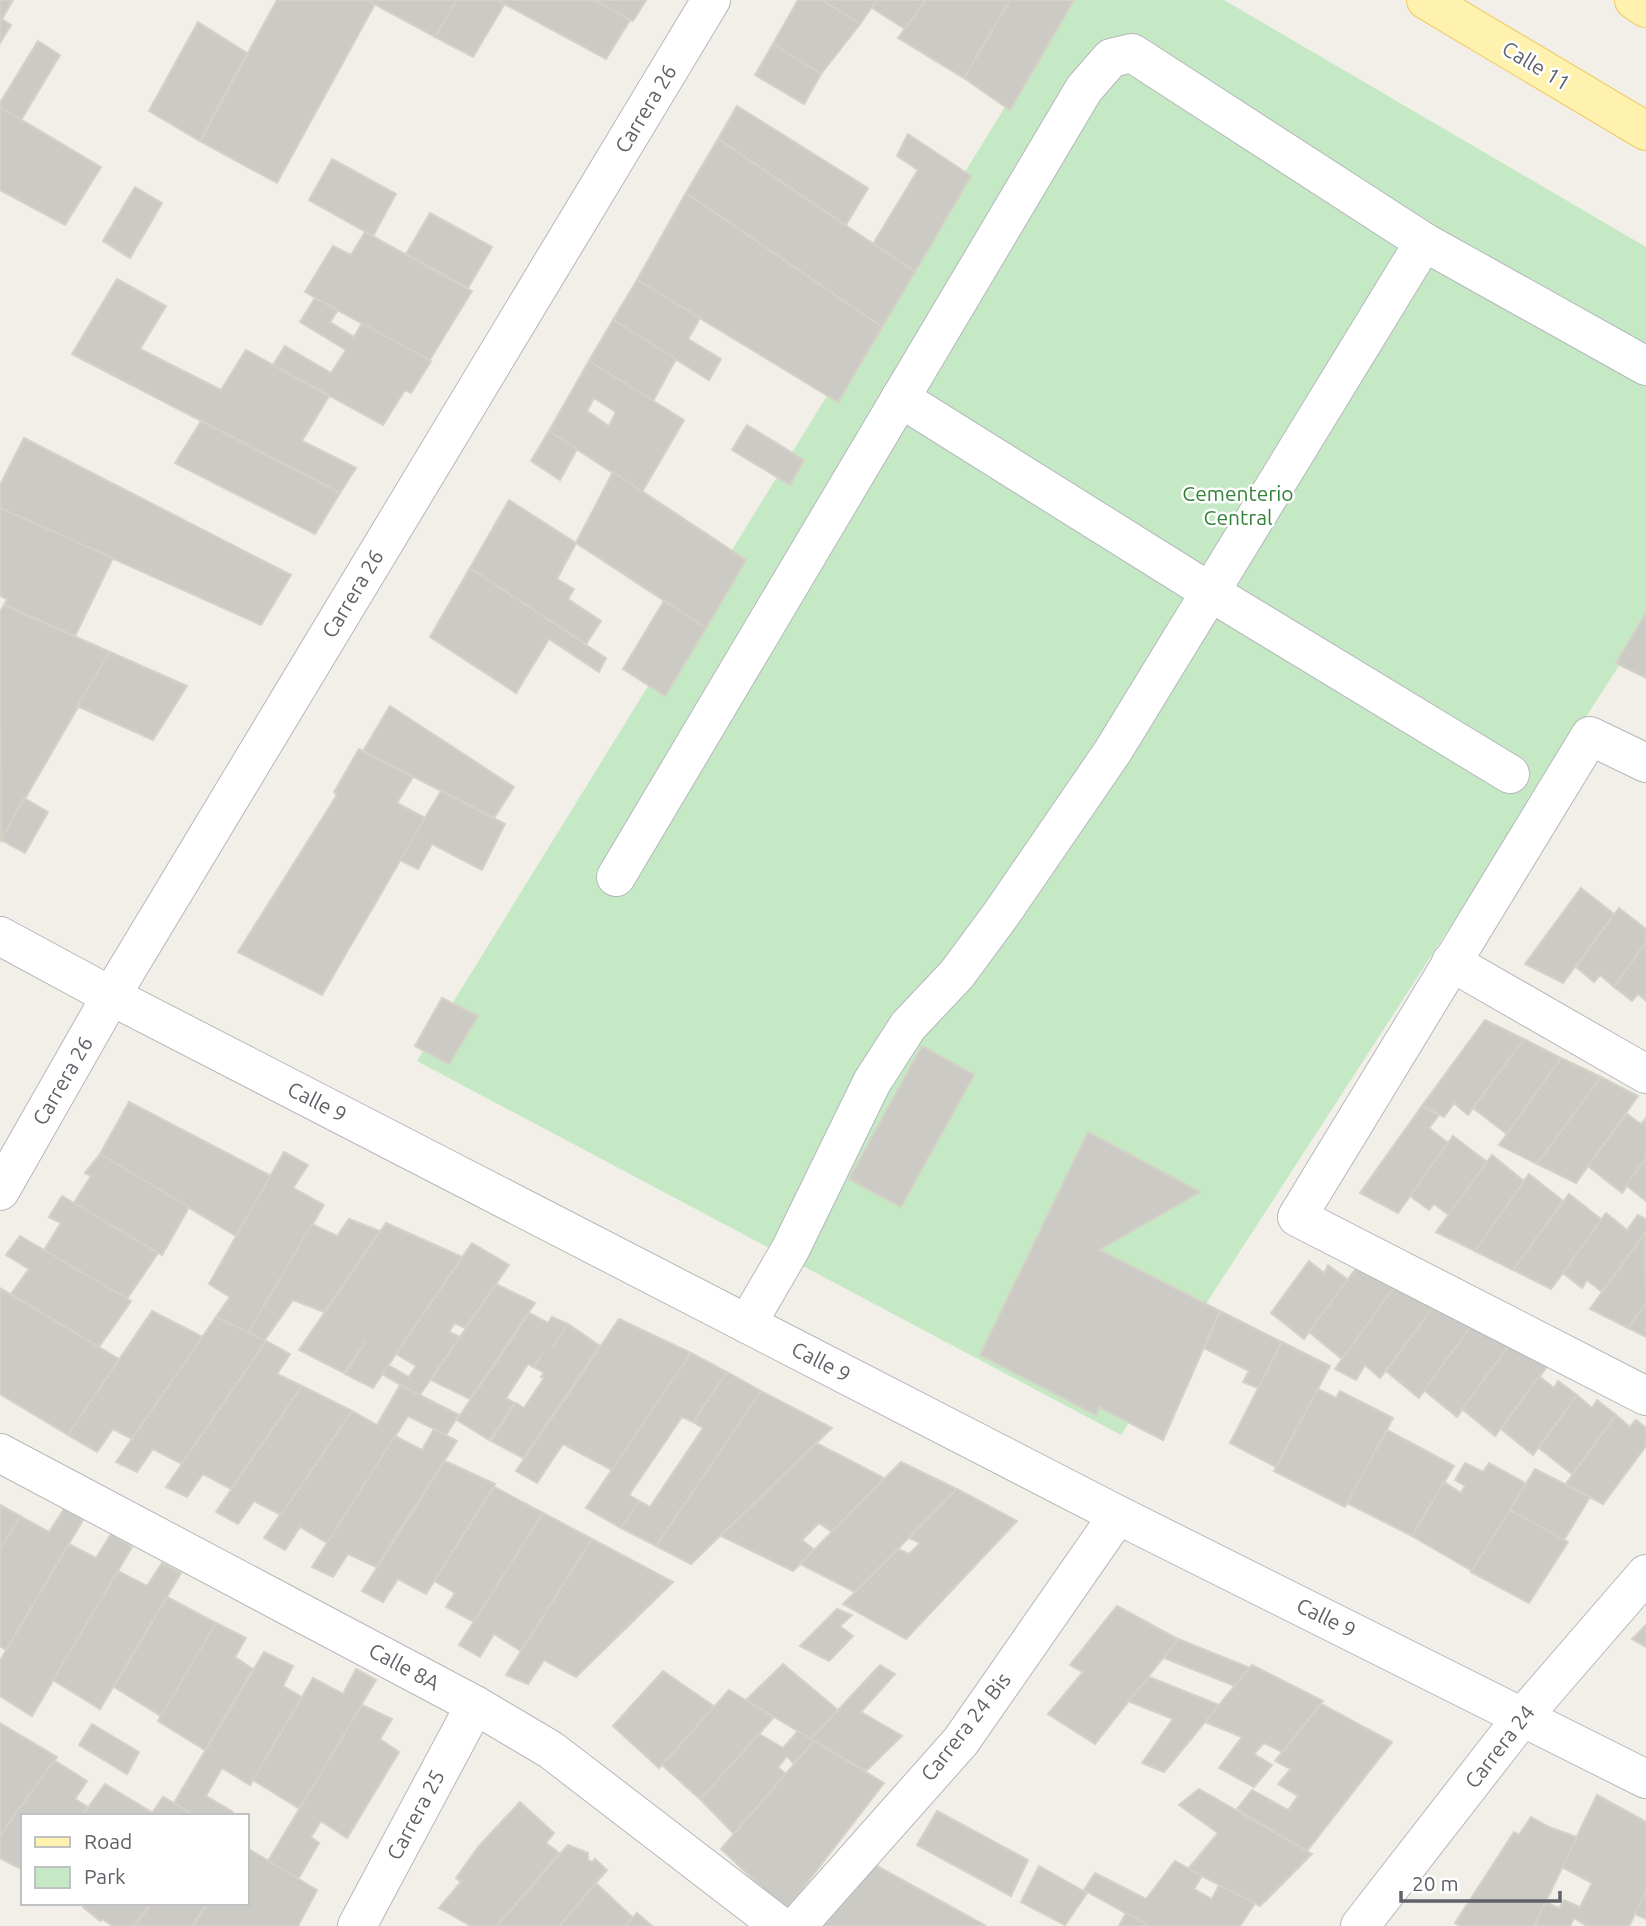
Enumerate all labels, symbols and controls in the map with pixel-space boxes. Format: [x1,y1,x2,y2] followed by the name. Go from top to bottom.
[1498,36,1575,95] street label: Calle 11
[610,60,681,157] street label: Carrera 26
[1182,481,1294,529] park label: Cementerio Central
[317,545,388,642] street label: Carrera 26
[27,1032,97,1129] street label: Carrera 26
[284,1076,351,1126] street label: Calle 9
[788,1336,855,1386] street label: Calle 9
[1293,1593,1360,1642] street label: Calle 9
[365,1638,444,1695] street label: Calle 8A
[915,1667,1015,1785] street label: Carrera 24 Bis
[1459,1700,1539,1793] street label: Carrera 24
[381,1765,449,1864] street label: Carrera 25
[21,1814,248,1905] legend
[84,1829,132,1853] text: Road
[1401,1860,1560,1904] scale bar
[84,1864,126,1888] text: Park
[1412,1871,1459,1895] text: 20 m

